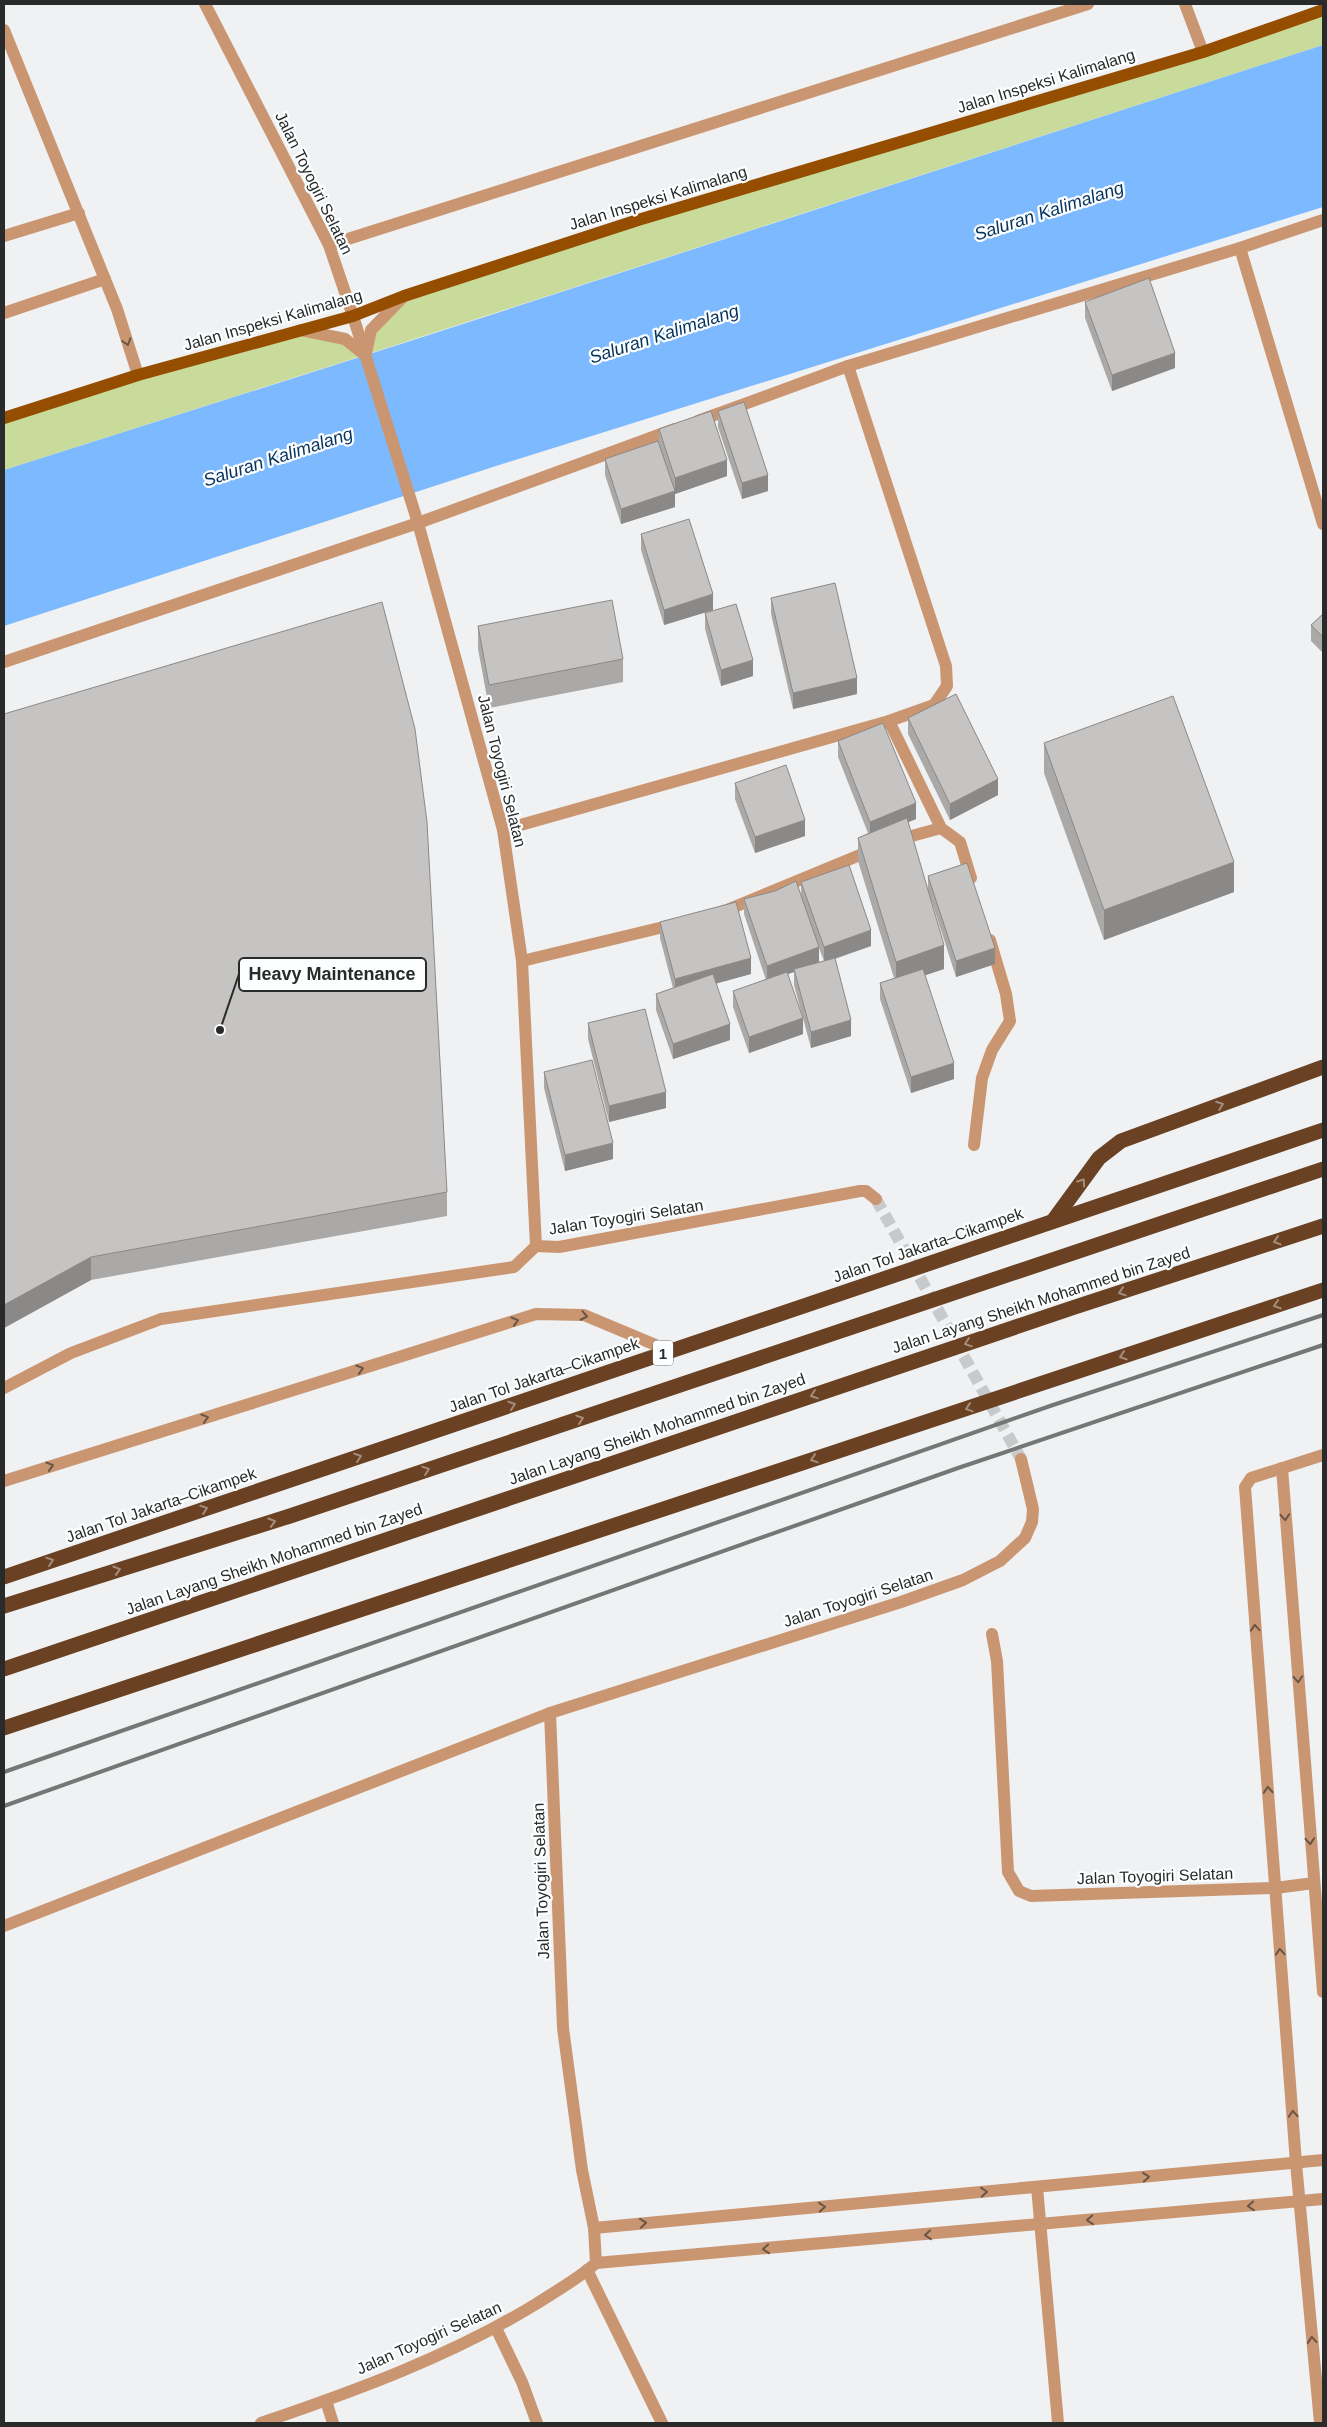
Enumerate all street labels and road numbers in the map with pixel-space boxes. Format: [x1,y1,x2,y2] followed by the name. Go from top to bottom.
[955,46,1137,116] street label: Jalan Inspeksi Kalimalang
[272,109,356,257] street label: Jalan Toyogiri Selatan
[567,163,749,233] street label: Jalan Inspeksi Kalimalang
[182,286,364,354] street label: Jalan Inspeksi Kalimalang
[475,693,529,849] street label: Jalan Toyogiri Selatan
[548,1196,704,1238] street label: Jalan Toyogiri Selatan
[831,1204,1026,1286] street label: Jalan Tol Jakarta–Cikampek
[890,1244,1192,1356] street label: Jalan Layang Sheikh Mohammed bin Zayed
[447,1334,642,1416] street label: Jalan Tol Jakarta–Cikampek
[653,1340,673,1366] road number: 1
[507,1370,807,1488] street label: Jalan Layang Sheikh Mohammed bin Zayed
[64,1464,259,1546] street label: Jalan Tol Jakarta–Cikampek
[124,1500,424,1618] street label: Jalan Layang Sheikh Mohammed bin Zayed
[781,1566,935,1630] street label: Jalan Toyogiri Selatan
[530,1803,552,1959] street label: Jalan Toyogiri Selatan
[1077,1865,1233,1887] street label: Jalan Toyogiri Selatan
[354,2298,504,2378] street label: Jalan Toyogiri Selatan

